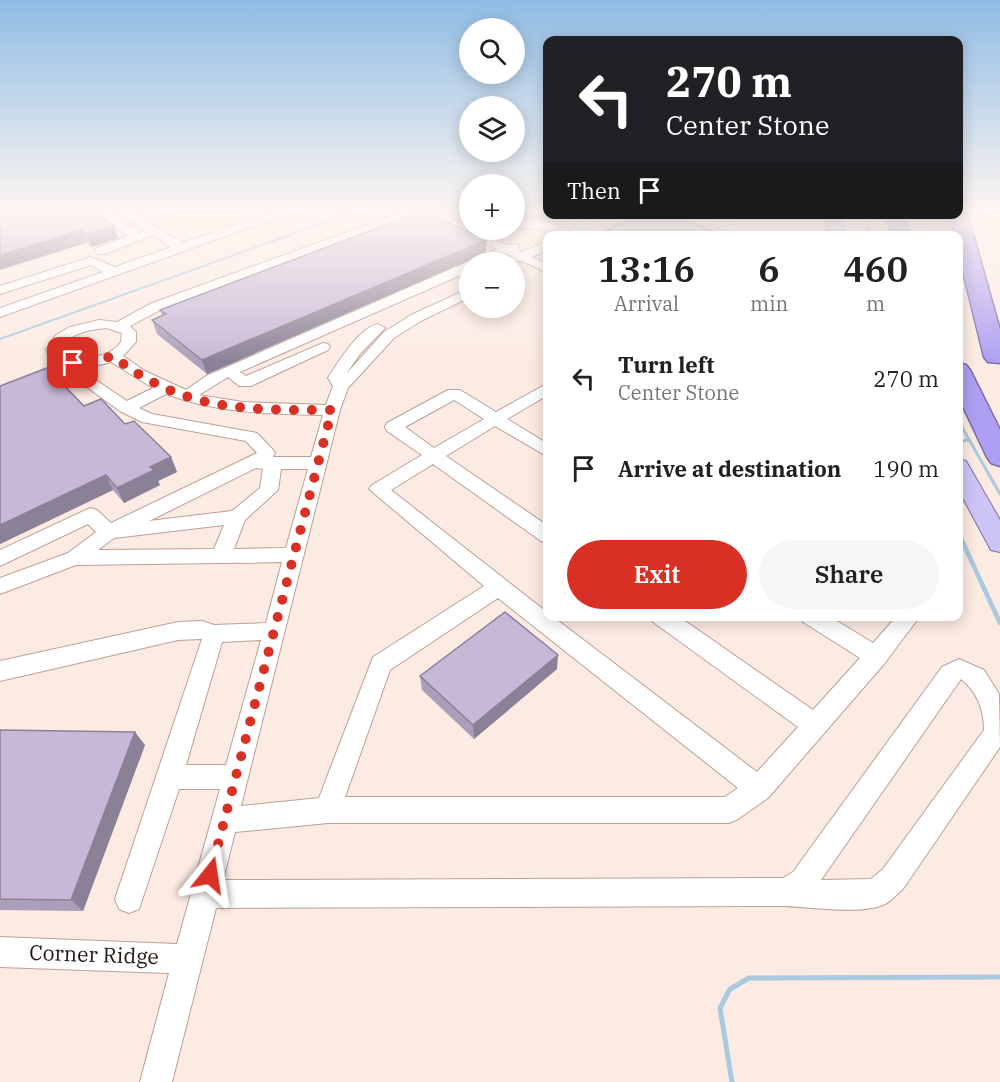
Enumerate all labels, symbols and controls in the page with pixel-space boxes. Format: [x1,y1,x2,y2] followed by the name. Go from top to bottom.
[459,18,525,318] map controls
[459,18,525,84] button: search
[666,54,792,109] text: 270 m
[567,60,645,138] icon: left
[459,96,525,162] button: layers
[666,107,830,142] text: Center Stone
[459,174,525,240] button: +
[633,174,666,207] icon: arrive
[567,176,621,205] text: Then
[598,245,695,292] text: 13:16
[758,245,780,292] text: 6
[843,245,908,292] text: 460
[459,252,525,318] button: −
[614,290,679,317] text: Arrival
[750,290,788,317] text: min
[866,290,885,317] text: m
[47,337,98,388] pin
[56,346,89,379] icon: arrive
[618,350,714,379] text: Turn left
[567,362,600,395] icon: left
[873,364,939,393] text: 270 m
[618,379,739,406] text: Center Stone
[567,452,600,485] icon: arrive
[618,454,841,483] text: Arrive at destination
[873,454,939,483] text: 190 m
[567,540,747,609] button: Exit
[759,540,939,609] button: Share
[178,843,242,907] position arrow
[29,938,159,970] street label: Corner Ridge

